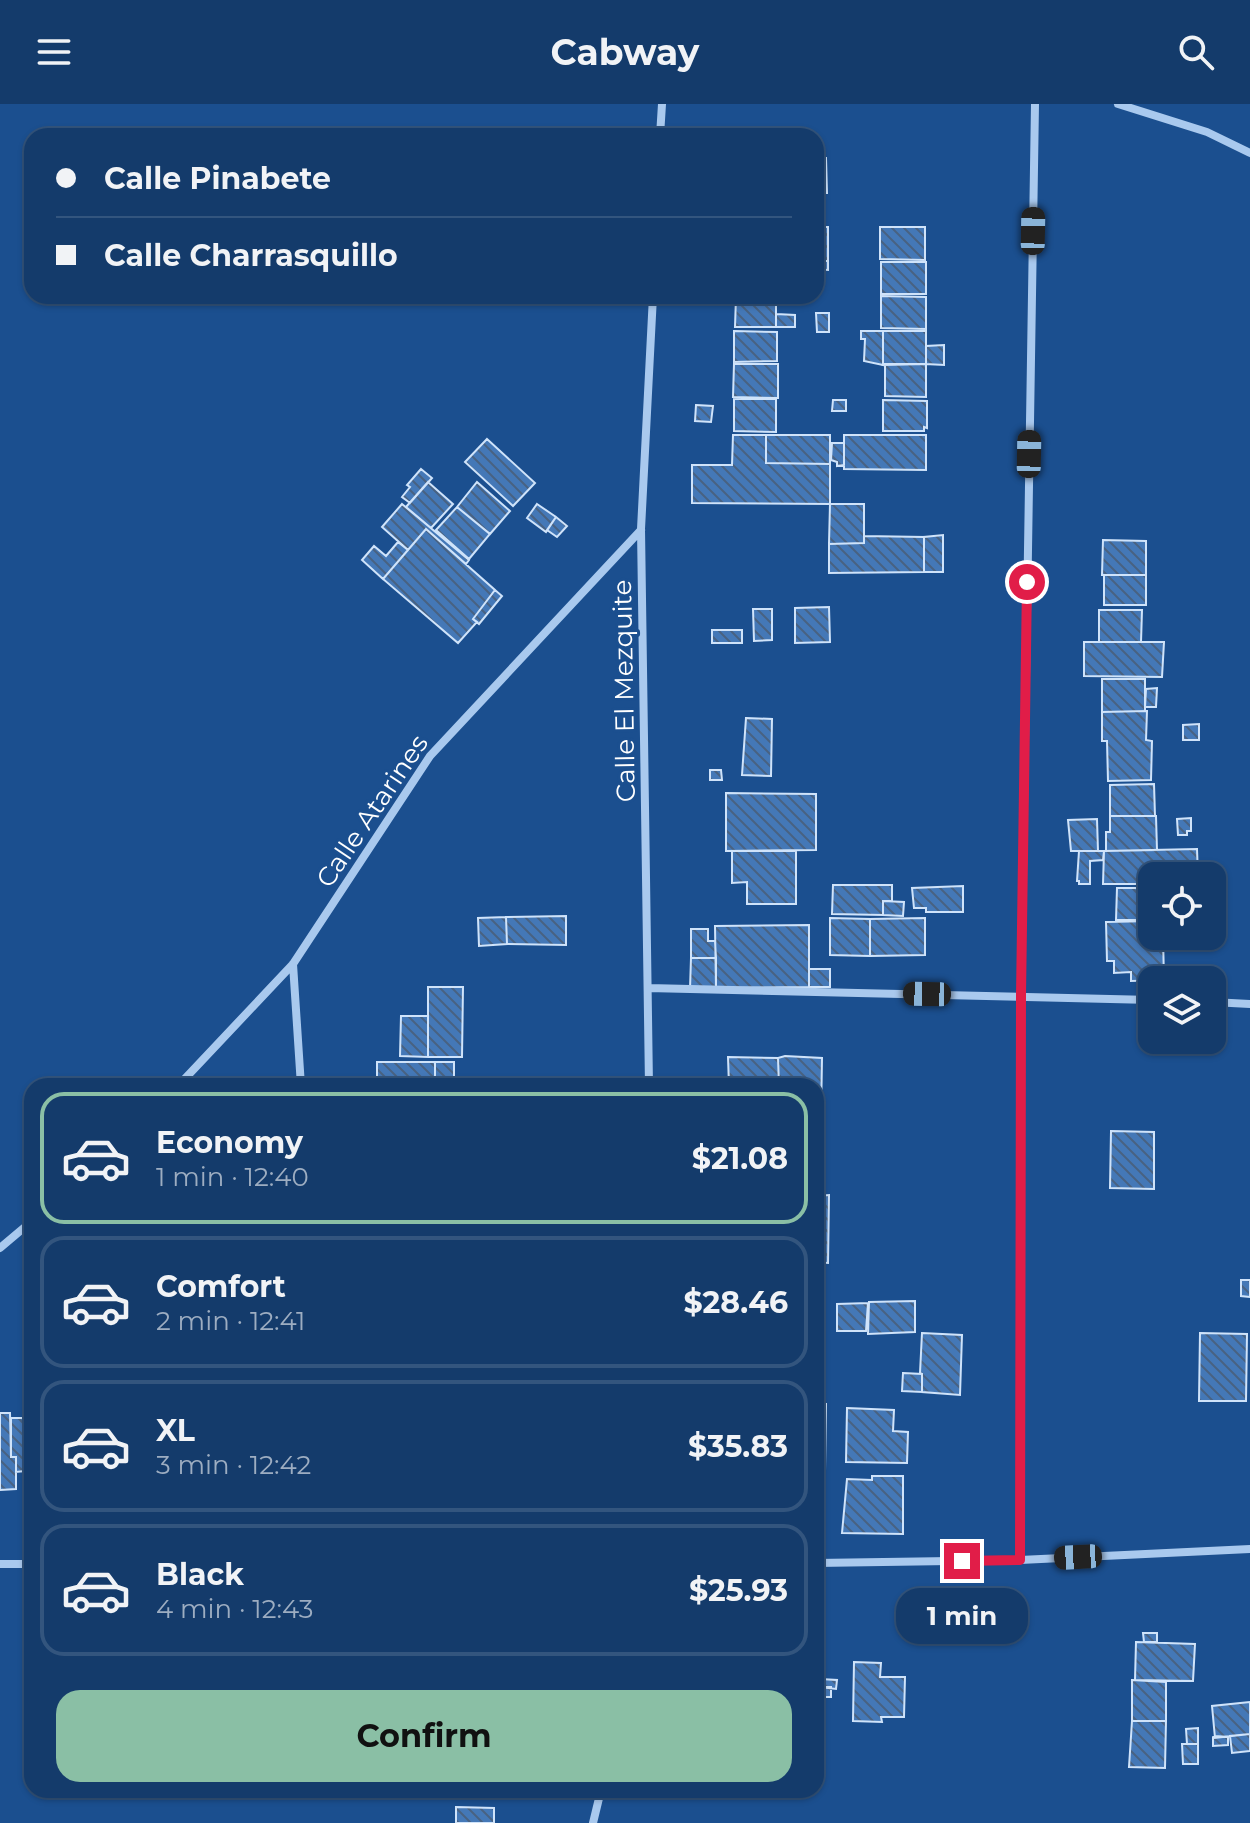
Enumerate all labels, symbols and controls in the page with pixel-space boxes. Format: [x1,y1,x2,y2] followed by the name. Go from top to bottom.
[32,30,76,74] icon: menu
[551,30,699,74] text: Cabway
[1174,30,1218,74] icon: search
[104,160,331,197] text: Calle Pinabete
[1021,207,1045,255] car
[104,237,398,274] text: Calle Charrasquillo
[1017,430,1041,478] car
[1009,564,1045,600] route start
[606,580,642,802] street label: Calle El Mezquite
[309,729,435,893] street label: Calle Atarines
[1138,862,1226,1054] map controls
[1138,862,1226,950] button: locate
[1138,966,1226,1054] button: layers
[903,982,951,1006] car
[60,1122,132,1194] icon: car
[156,1124,303,1161] text: Economy
[692,1140,788,1177] text: $21.08
[156,1161,309,1193] text: 1 min · 12:40
[60,1266,132,1338] icon: car
[156,1268,286,1305] text: Comfort
[683,1284,788,1321] text: $28.46
[156,1305,306,1337] text: 2 min · 12:41
[60,1410,132,1482] icon: car
[156,1412,195,1449] text: XL
[688,1428,788,1465] text: $35.83
[156,1449,311,1481] text: 3 min · 12:42
[944,1543,980,1579] route end
[1053,1544,1103,1570] car
[60,1554,132,1626] icon: car
[156,1556,244,1593] text: Black
[689,1572,788,1609] text: $25.93
[896,1589,1028,1645] callout: 1 min
[156,1593,313,1625] text: 4 min · 12:43
[927,1600,997,1632] text: 1 min
[56,1690,792,1782] button: Confirm

